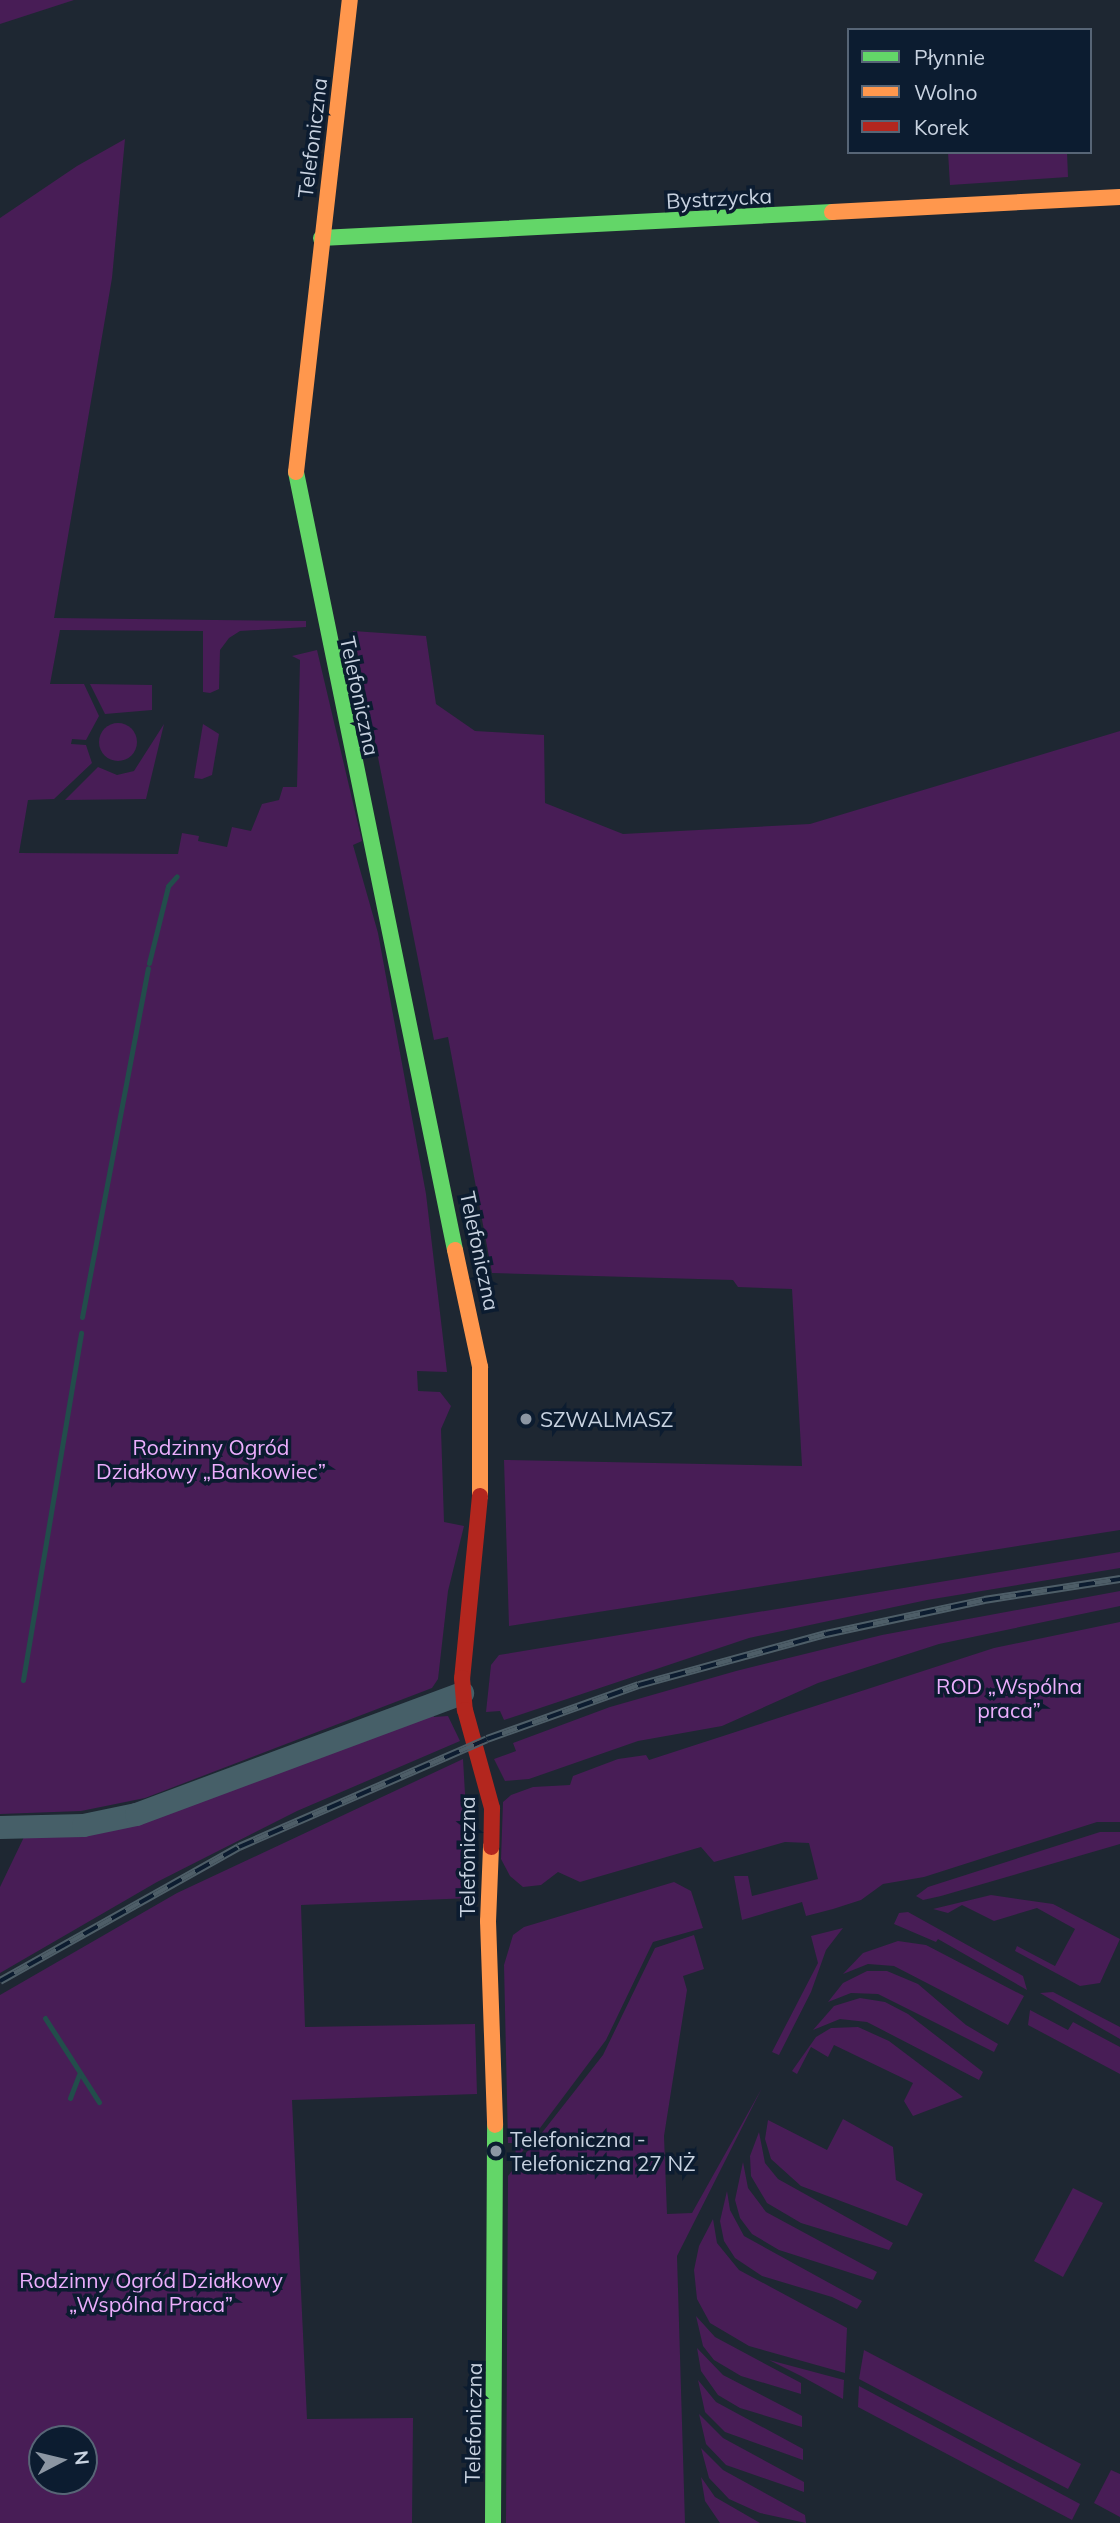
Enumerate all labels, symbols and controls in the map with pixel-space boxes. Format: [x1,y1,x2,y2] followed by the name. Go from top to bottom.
[847,28,1092,154] legend
[914,44,985,70] text: Płynnie
[292,76,332,200] street label: Telefoniczna
[914,79,977,105] text: Wolno
[914,114,969,140] text: Korek
[665,183,773,213] street label: Bystrzycka
[335,634,385,758] street label: Telefoniczna
[455,1189,505,1313] street label: Telefoniczna
[540,1406,673,1432] place label: SZWALMASZ
[518,1411,534,1427] marker: SZWALMASZ
[96,1434,326,1484] park label: Rodzinny Ogród Działkowy „Bankowiec”
[936,1673,1082,1723] park label: ROD „Wspólna praca”
[454,1796,480,1918] street label: Telefoniczna
[510,2126,696,2176] place label: Telefoniczna - Telefoniczna 27 NŻ
[488,2143,504,2159] marker: Telefoniczna - Telefoniczna 27 NŻ
[19,2267,283,2317] park label: Rodzinny Ogród Działkowy „Wspólna Praca”
[459,2362,487,2484] street label: Telefoniczna
[28,2425,98,2495] north arrow
[69,2449,95,2466] text: N

